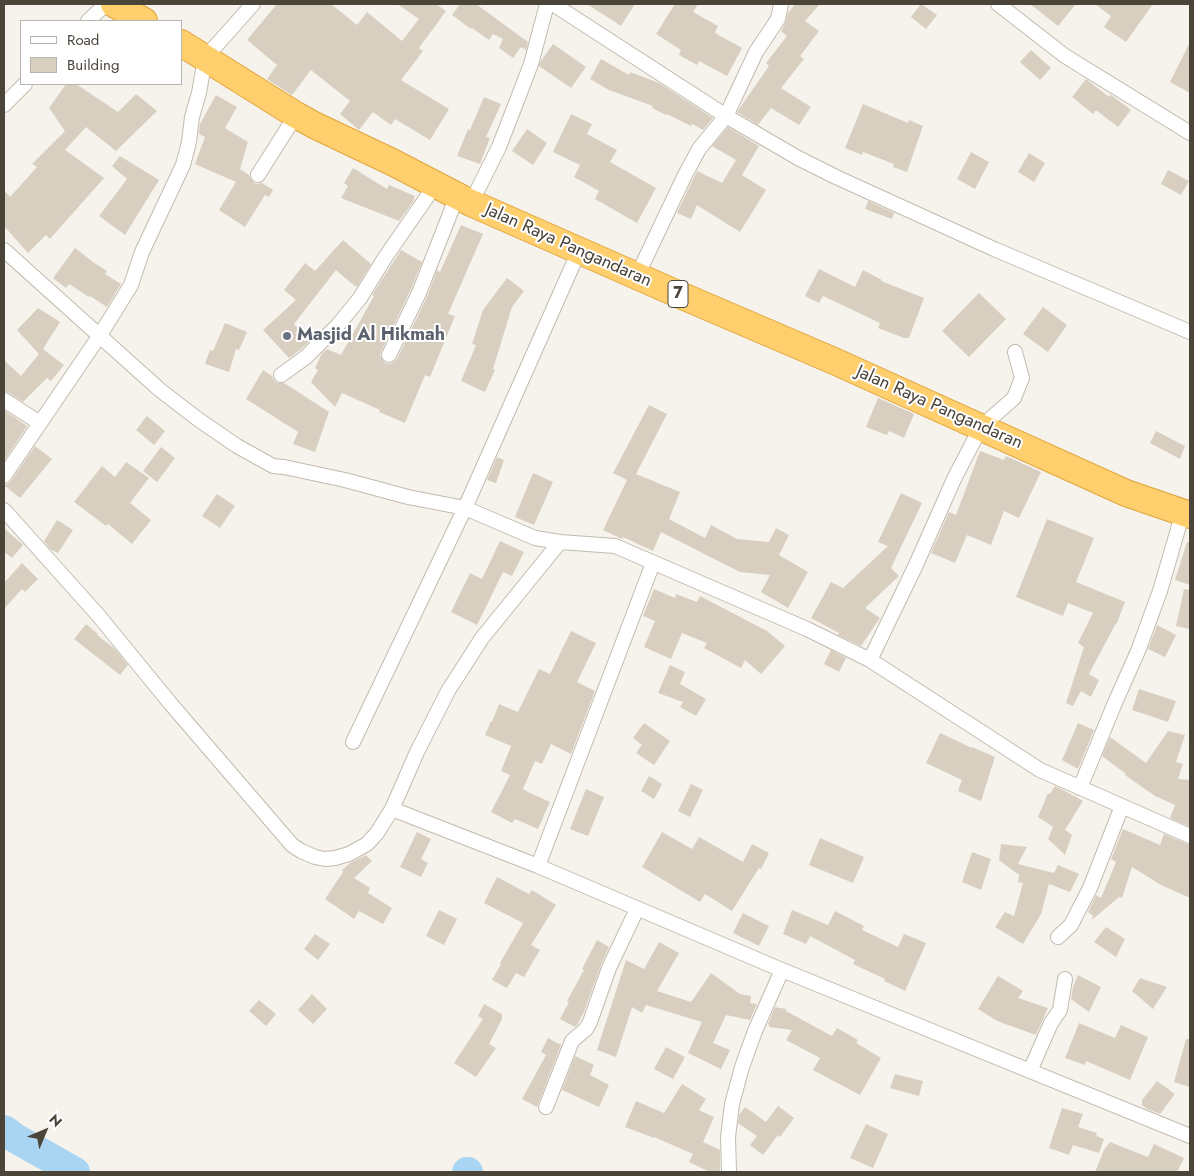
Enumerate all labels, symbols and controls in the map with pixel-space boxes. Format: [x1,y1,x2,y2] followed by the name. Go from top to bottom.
[20,20,182,85] legend
[67,29,99,51] text: Road
[67,54,119,76] text: Building
[481,199,655,293] street label: Jalan Raya Pangandaran
[668,280,688,308] road number: 7
[297,325,445,347] place label: Masjid Al Hikmah
[281,330,293,342] marker: Masjid Al Hikmah
[852,361,1026,455] street label: Jalan Raya Pangandaran
[20,1106,70,1156] north arrow
[45,1109,67,1131] text: N

